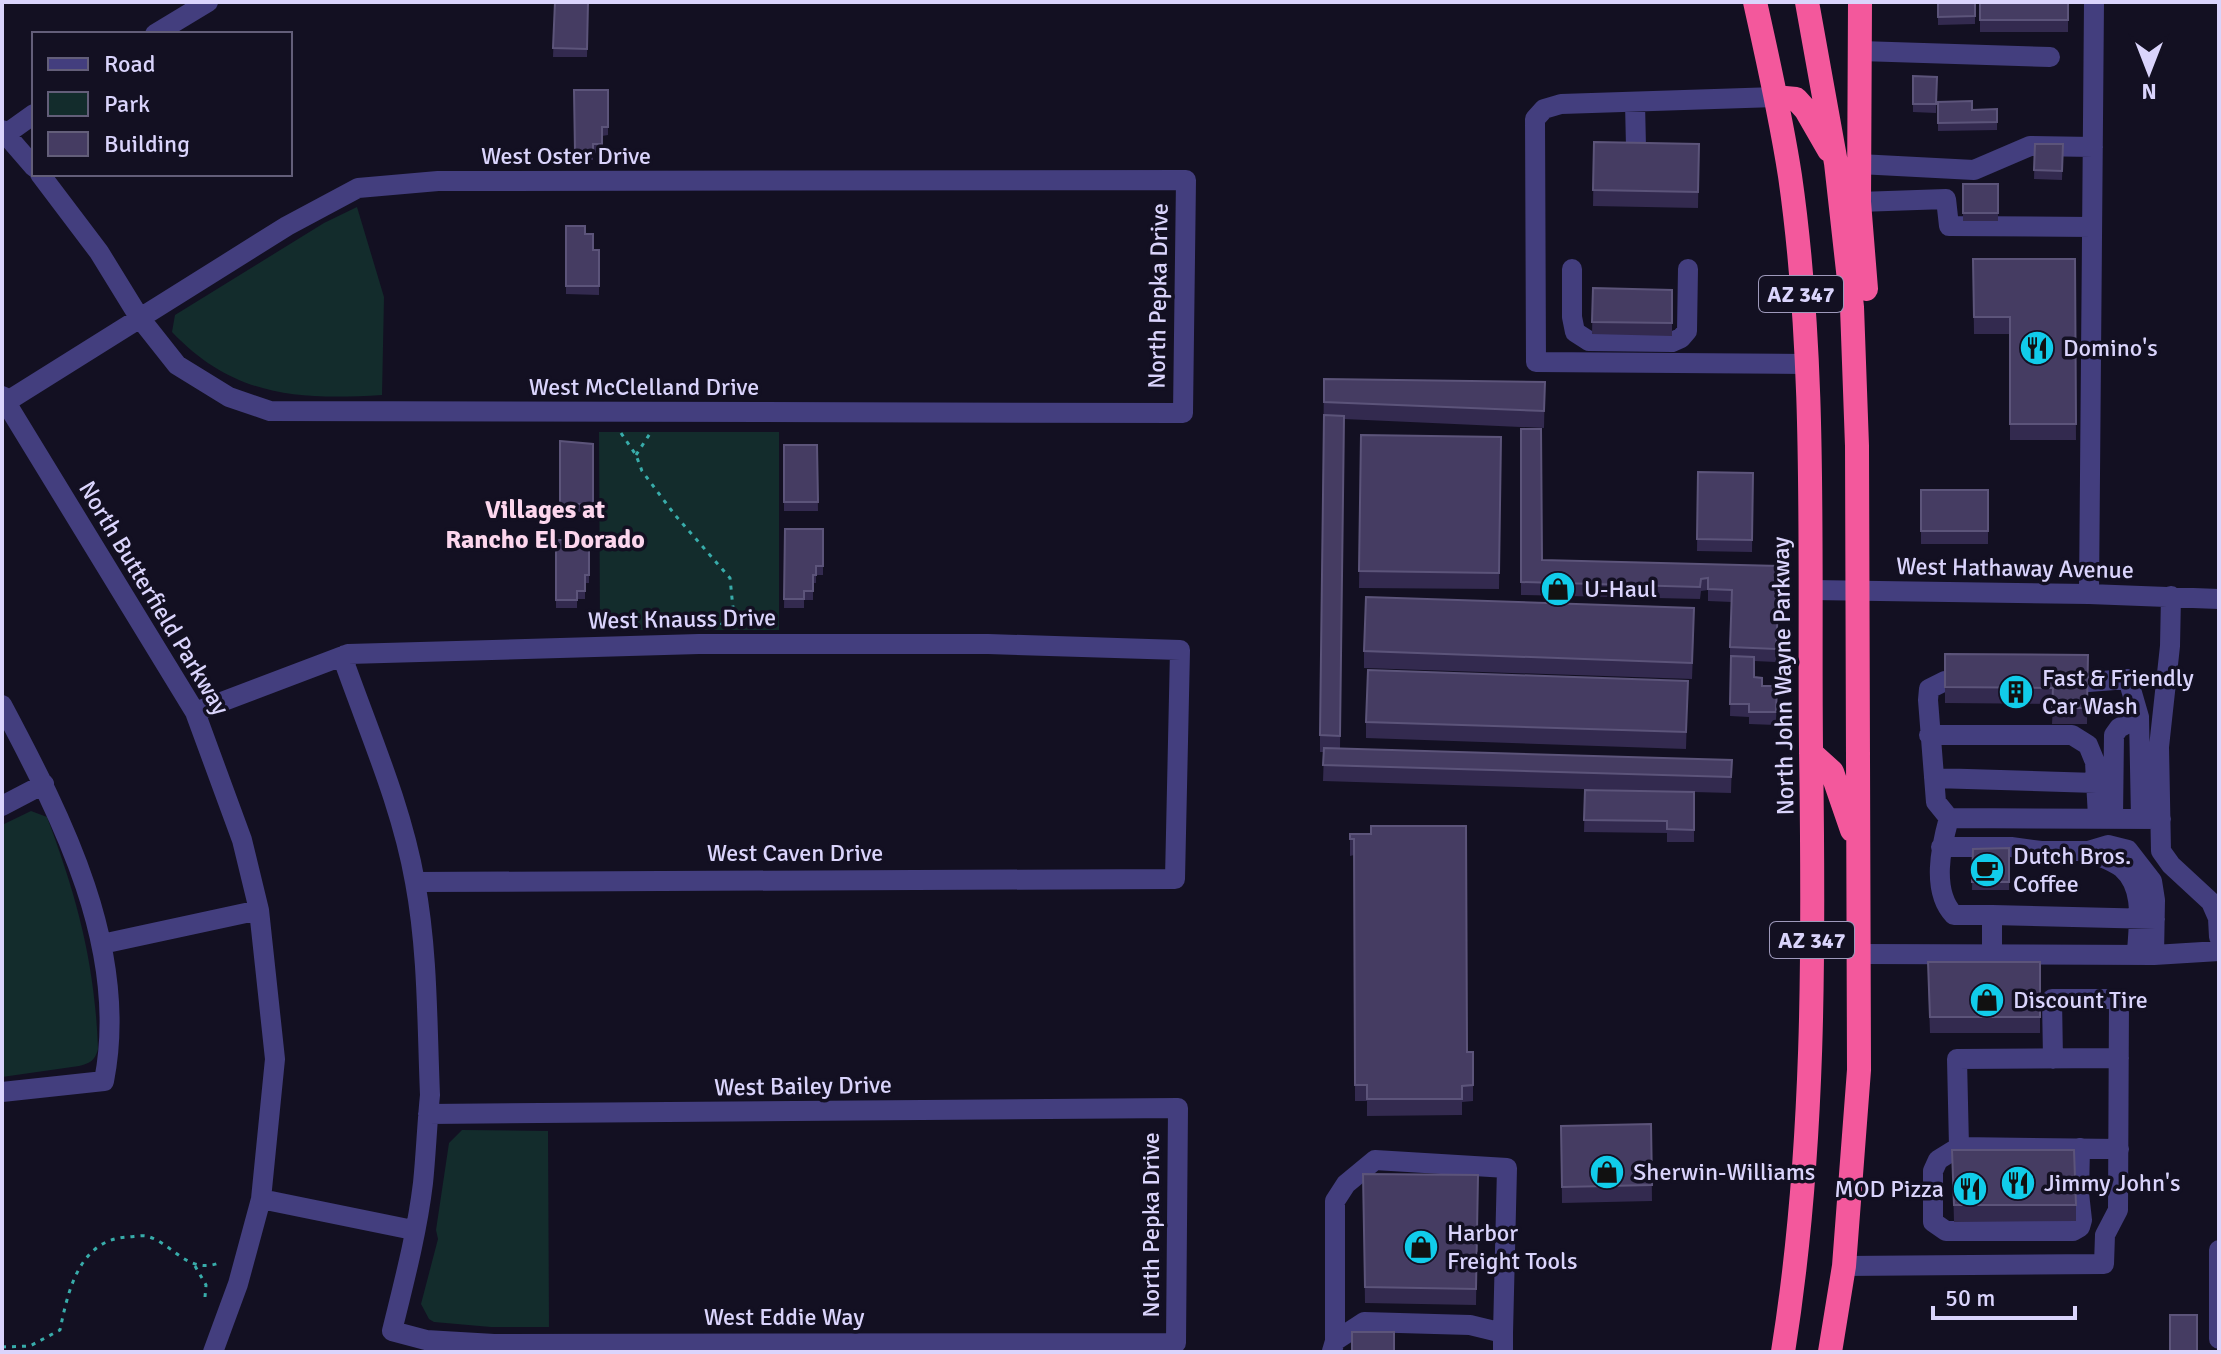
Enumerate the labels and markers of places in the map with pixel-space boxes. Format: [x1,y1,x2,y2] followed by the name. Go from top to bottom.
[2018,329,2056,367] restaurant icon: Domino's
[2063,333,2158,363] place label: Domino's
[1539,570,1577,608] shop icon: U-Haul
[1584,574,1657,604] place label: U-Haul
[2042,663,2194,721] place label: Fast & Friendly Car Wash
[1997,673,2035,711] building icon: Fast & Friendly Car Wash
[2013,841,2131,899] place label: Dutch Bros. Coffee
[1968,851,2006,889] cafe icon: Dutch Bros. Coffee
[1968,981,2006,1019] shop icon: Discount Tire
[2013,985,2148,1015] place label: Discount Tire
[1588,1153,1626,1191] shop icon: Sherwin-Williams
[1633,1157,1815,1187] place label: Sherwin-Williams
[1999,1164,2037,1202] restaurant icon: Jimmy John's
[2044,1168,2180,1198] place label: Jimmy John's
[1951,1170,1989,1208] restaurant icon: MOD Pizza
[1834,1174,1944,1204] place label: MOD Pizza
[1447,1218,1578,1276] place label: Harbor Freight Tools
[1402,1228,1440,1266] shop icon: Harbor Freight Tools

